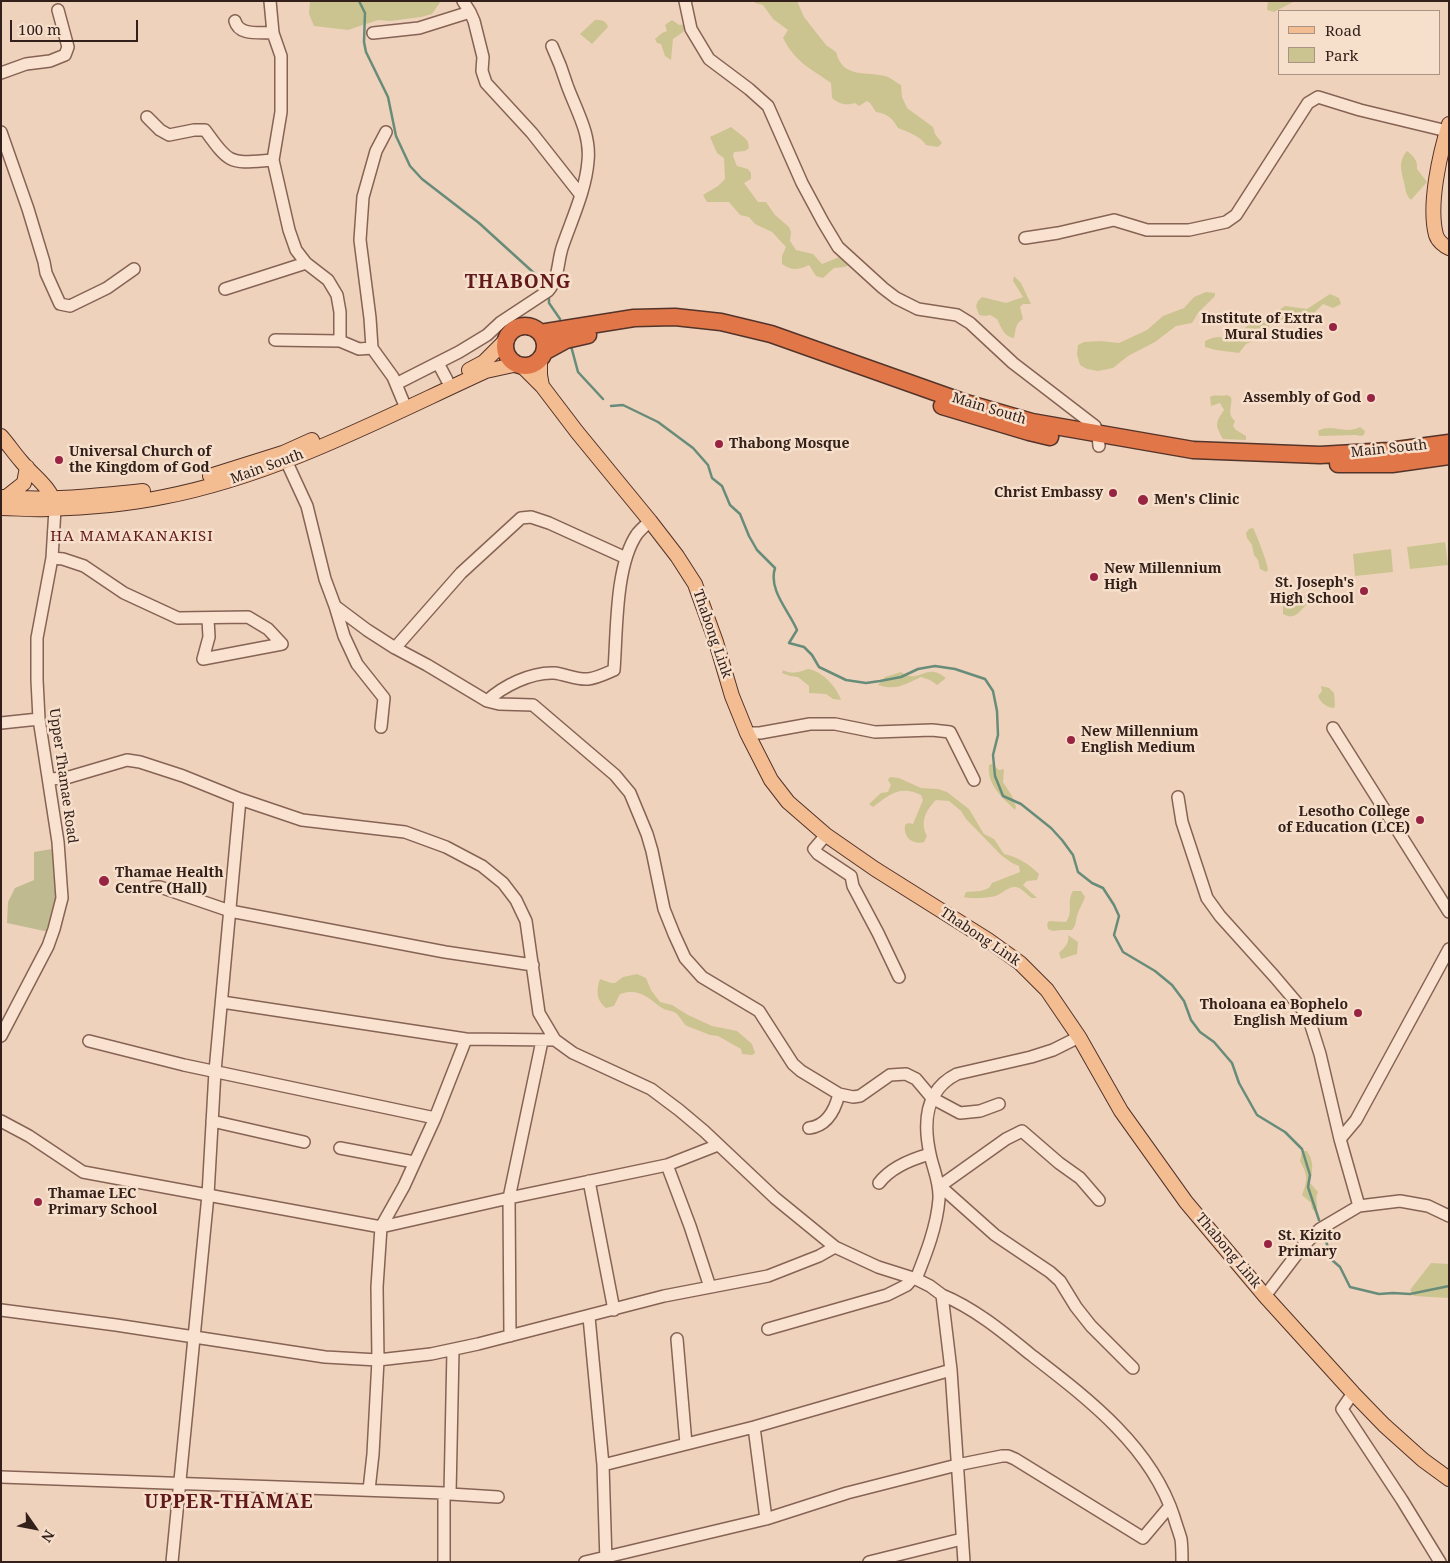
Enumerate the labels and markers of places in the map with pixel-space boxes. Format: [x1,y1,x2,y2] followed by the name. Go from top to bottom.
[1201,311,1323,344] place label: Institute of Extra Mural Studies
[1327,321,1339,333] marker: Institute of Extra Mural Studies
[1243,390,1361,406] place label: Assembly of God
[1365,392,1377,404] marker: Assembly of God
[729,436,849,452] place label: Thabong Mosque
[713,438,725,450] marker: Thabong Mosque
[69,444,211,477] place label: Universal Church of the Kingdom of God
[53,454,65,466] marker: Universal Church of the Kingdom of God
[994,485,1103,501] place label: Christ Embassy
[1107,487,1119,499] marker: Christ Embassy
[1154,492,1239,508] place label: Men's Clinic
[1136,493,1150,507] marker: Men's Clinic
[1104,561,1222,594] place label: New Millennium High
[1088,571,1100,583] marker: New Millennium High
[1270,575,1354,608] place label: St. Joseph's High School
[1358,585,1370,597] marker: St. Joseph's High School
[1081,724,1199,756] place label: New Millennium English Medium
[1065,734,1077,746] marker: New Millennium English Medium
[1278,804,1410,836] place label: Lesotho College of Education (LCE)
[1414,814,1426,826] marker: Lesotho College of Education (LCE)
[115,865,224,898] place label: Thamae Health Centre (Hall)
[97,874,111,888] marker: Thamae Health Centre (Hall)
[1200,997,1348,1030] place label: Tholoana ea Bophelo English Medium
[1352,1007,1364,1019] marker: Tholoana ea Bophelo English Medium
[48,1186,157,1218] place label: Thamae LEC Primary School
[32,1196,44,1208] marker: Thamae LEC Primary School
[1278,1228,1341,1260] place label: St. Kizito Primary
[1262,1238,1274,1250] marker: St. Kizito Primary

